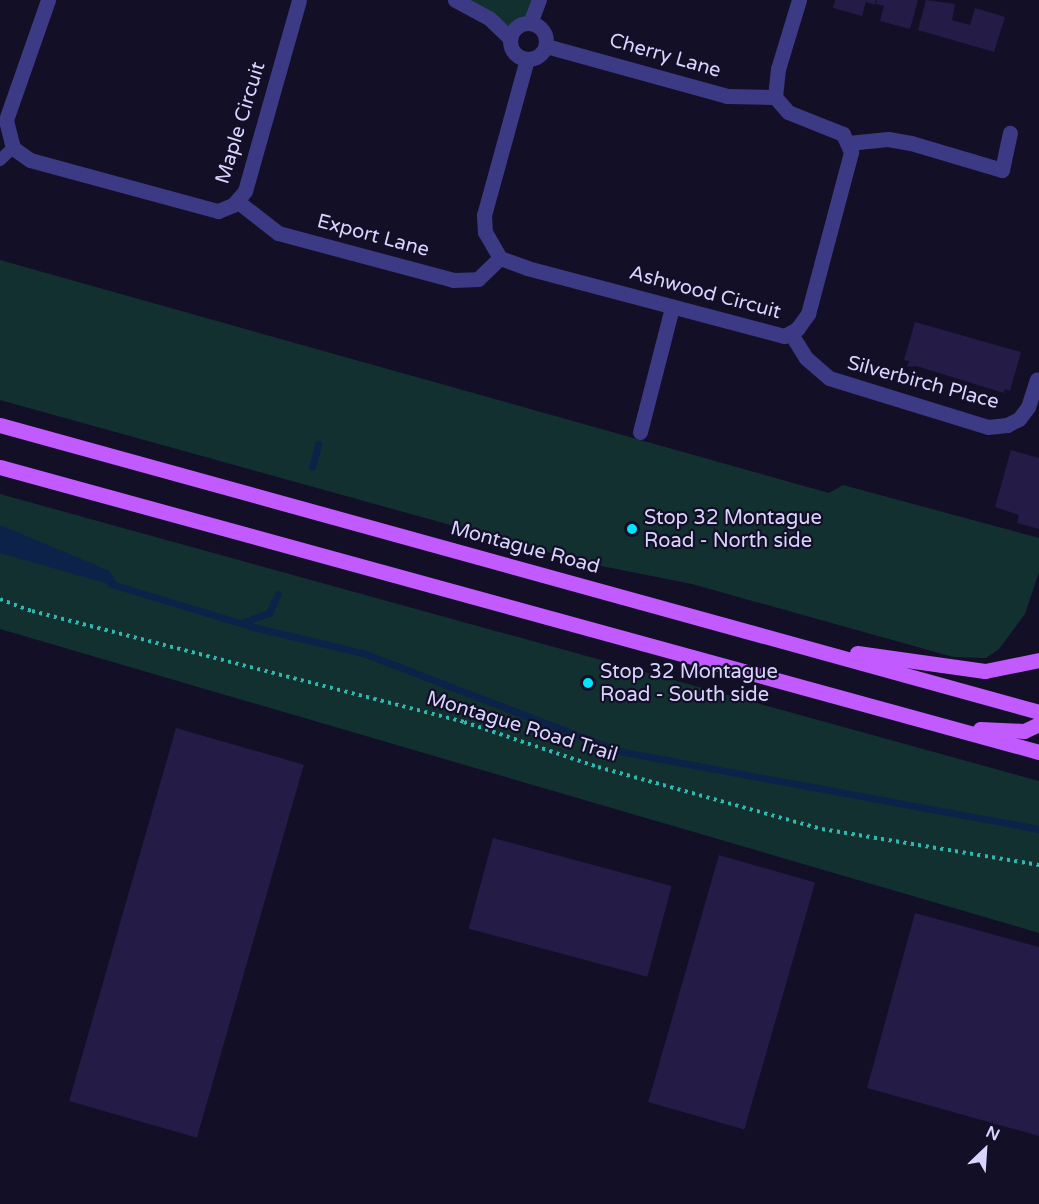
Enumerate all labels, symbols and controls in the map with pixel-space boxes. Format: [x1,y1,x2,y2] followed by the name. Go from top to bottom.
[606,29,724,83] street label: Cherry Lane
[211,59,271,187] street label: Maple Circuit
[314,210,432,262] street label: Export Lane
[627,261,783,325] street label: Ashwood Circuit
[845,351,1001,415] street label: Silverbirch Place
[644,506,822,553] place label: Stop 32 Montague Road - North side
[448,517,602,579] street label: Montague Road
[625,522,639,536] marker: Stop 32 Montague Road - North side
[600,660,778,707] place label: Stop 32 Montague Road - South side
[581,676,595,690] marker: Stop 32 Montague Road - South side
[424,686,620,768] street label: Montague Road Trail
[955,1120,1015,1180] north arrow
[983,1122,1003,1145] text: N

